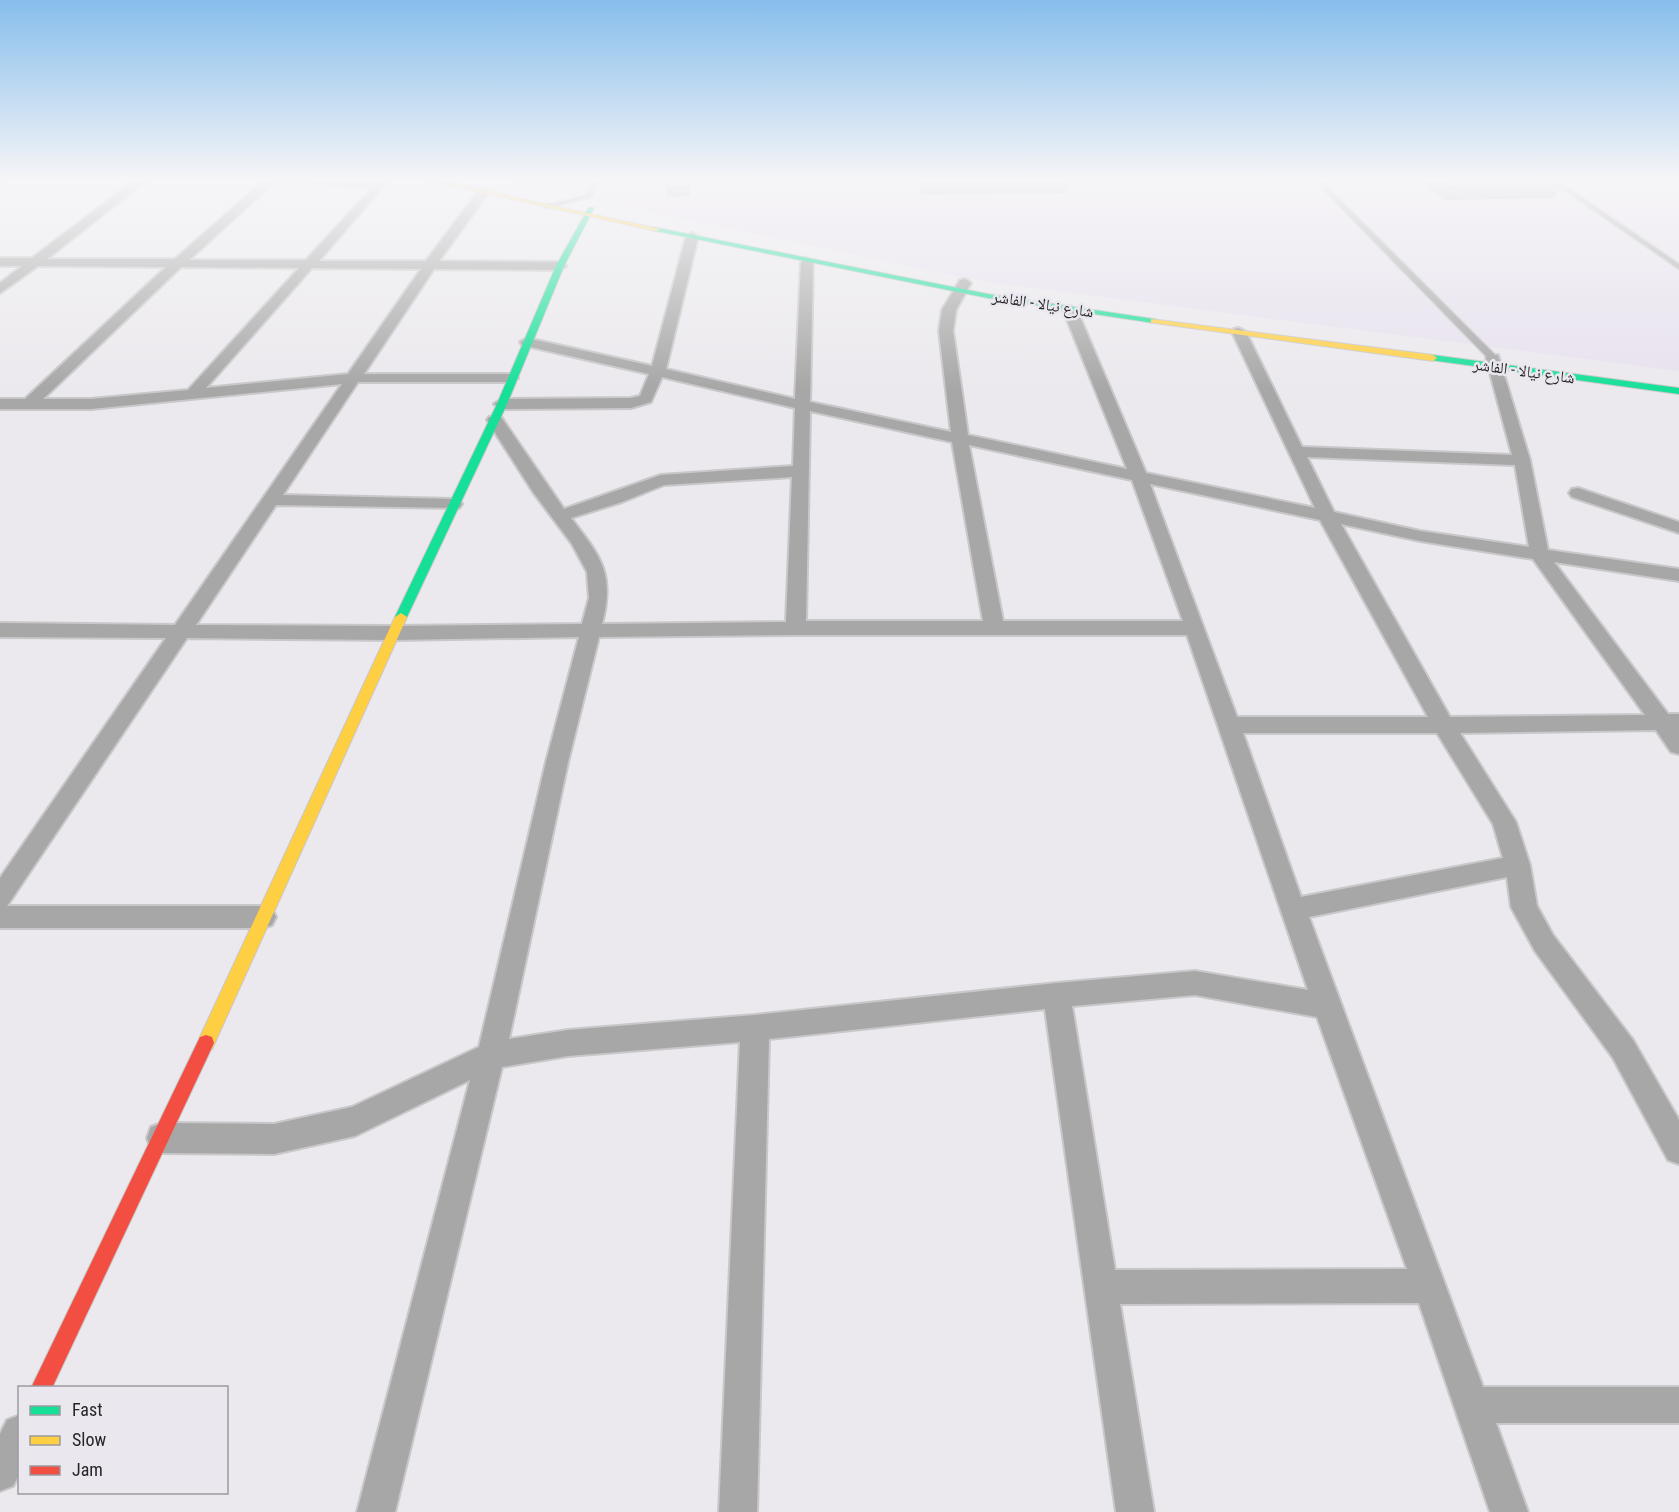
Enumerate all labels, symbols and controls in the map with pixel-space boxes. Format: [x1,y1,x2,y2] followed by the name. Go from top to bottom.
[990,286,1095,322] street label: شارع نيالا - الفاشر
[1471,354,1576,389] street label: شارع نيالا - الفاشر
[18,1386,228,1494] legend
[72,1399,103,1420] text: Fast
[72,1429,107,1450] text: Slow
[72,1459,103,1480] text: Jam

